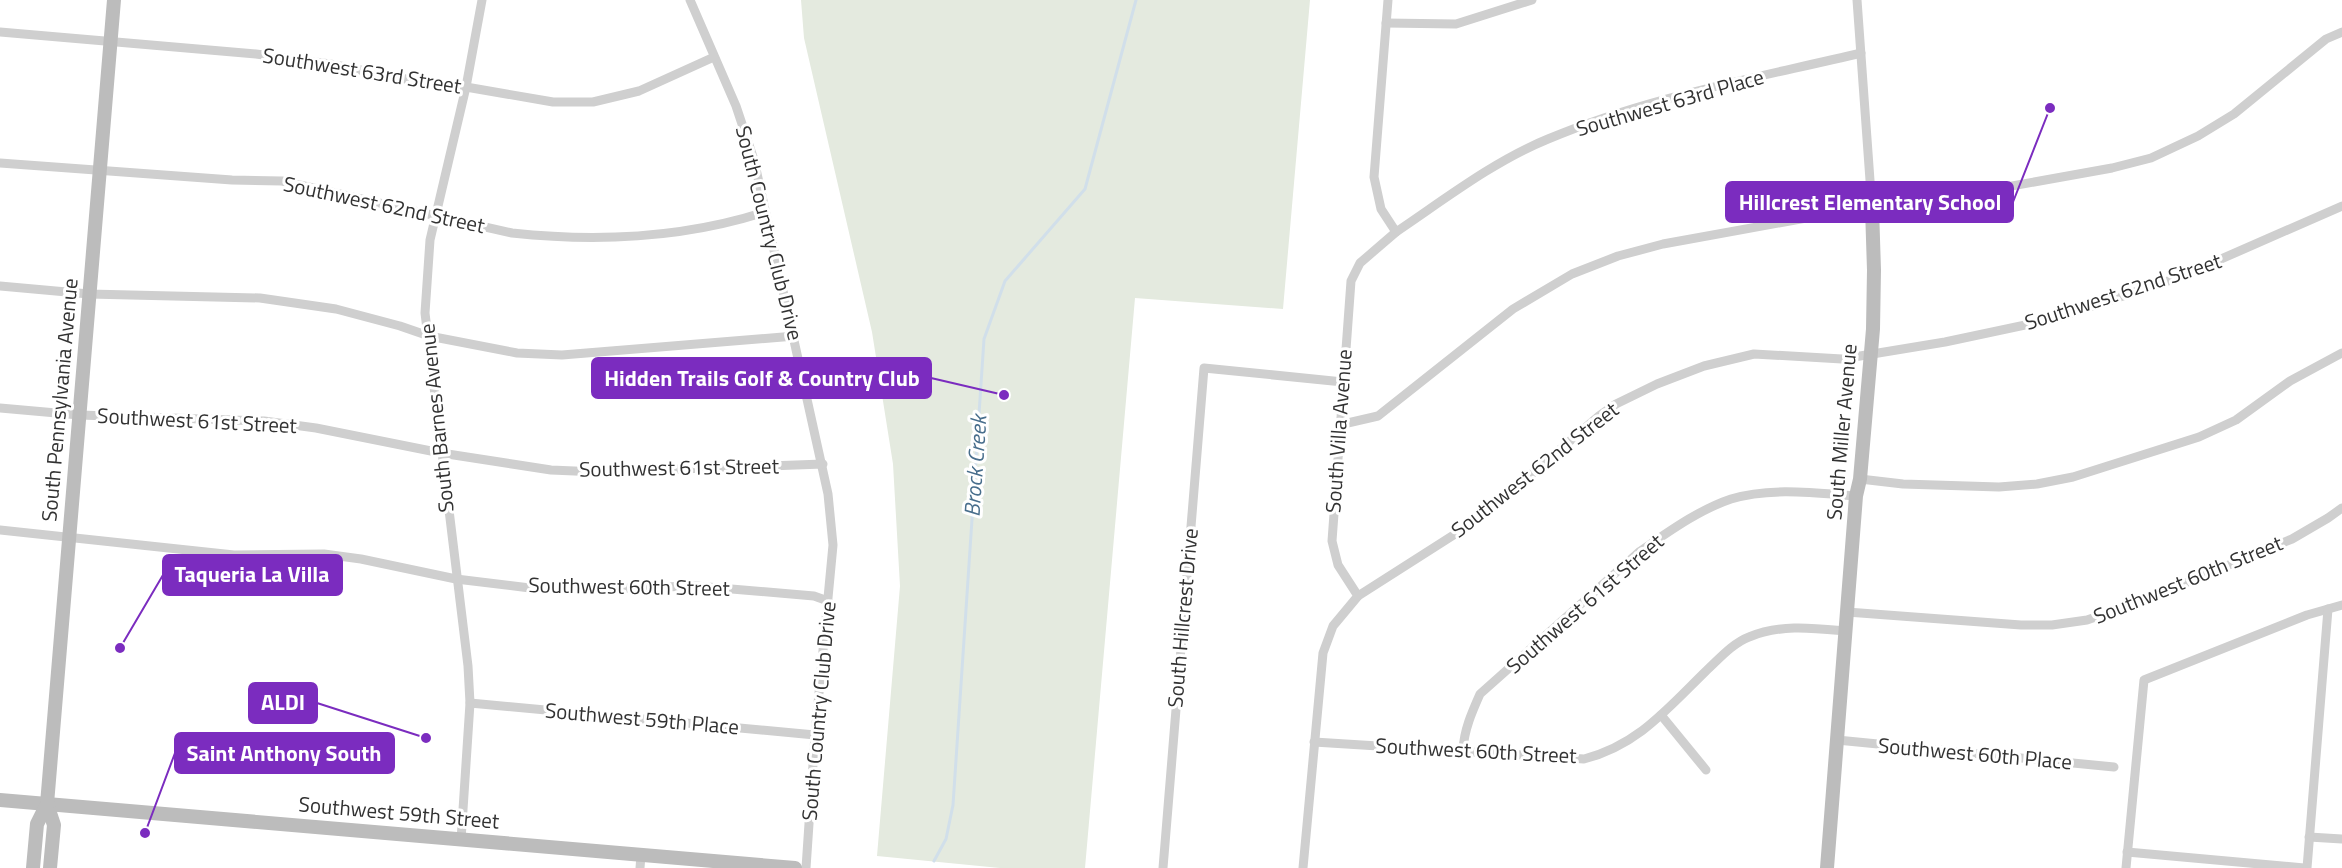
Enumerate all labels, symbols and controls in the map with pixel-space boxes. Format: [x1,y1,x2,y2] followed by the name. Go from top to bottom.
[260,39,464,102] street label: Southwest 63rd Street
[1572,60,1767,144] street label: Southwest 63rd Place
[728,122,812,343] street label: South Country Club Drive
[281,167,488,241] street label: Southwest 62nd Street
[1726,182,2013,222] callout: Hillcrest Elementary School
[1739,185,2001,219] text: Hillcrest Elementary School
[2020,244,2226,338] street label: Southwest 62nd Street
[32,277,86,523] street label: South Pennsylvania Avenue
[410,322,462,514] street label: South Barnes Avenue
[1817,342,1865,521] street label: South Miller Avenue
[1316,348,1360,514] street label: South Villa Avenue
[592,358,931,398] callout: Hidden Trails Golf & Country Club
[604,361,920,395] text: Hidden Trails Golf & Country Club
[1444,393,1626,545] street label: Southwest 62nd Street
[96,399,298,441] street label: Southwest 61st Street
[954,412,996,518] water label: Brock Creek
[579,449,780,485] street label: Southwest 61st Street
[1498,525,1671,681] street label: Southwest 61st Street
[2088,526,2288,632] street label: Southwest 60th Street
[1158,527,1206,709] street label: South Hillcrest Drive
[163,555,342,595] callout: Taqueria La Villa
[174,557,330,591] text: Taqueria La Villa
[528,568,731,604] street label: Southwest 60th Street
[792,600,844,822] street label: South Country Club Drive
[249,683,317,723] callout: ALDI
[261,685,305,719] text: ALDI
[544,694,740,742] street label: Southwest 59th Place
[1375,729,1578,771] street label: Southwest 60th Street
[1877,729,2073,777] street label: Southwest 60th Place
[175,733,394,773] callout: Saint Anthony South
[186,736,382,770] text: Saint Anthony South
[297,787,501,837] street label: Southwest 59th Street

